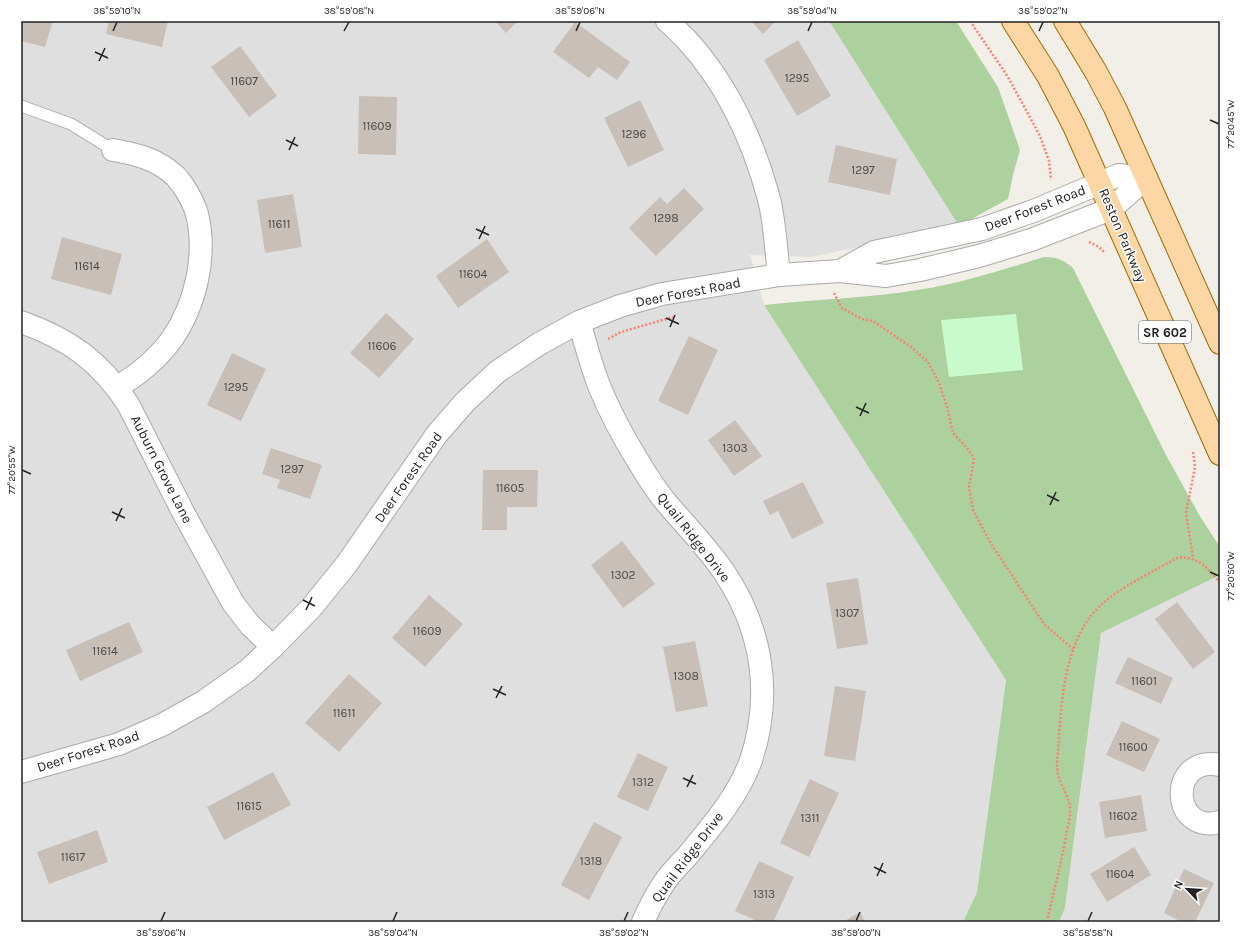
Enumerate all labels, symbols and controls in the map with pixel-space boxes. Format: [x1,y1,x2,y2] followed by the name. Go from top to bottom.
[93,5,141,17] text: 38°59'10"N
[324,5,374,17] text: 38°59'08"N
[555,5,605,17] text: 38°59'06"N
[787,5,837,17] text: 38°59'04"N
[1018,5,1068,17] text: 38°59'02"N
[785,71,810,85] house number: 1295
[230,74,258,88] house number: 11607
[1225,99,1237,149] text: 77°20'45"W
[363,119,391,133] house number: 11609
[622,127,646,141] house number: 1296
[851,163,875,177] house number: 1297
[982,181,1088,236] street label: Deer Forest Road
[1095,186,1150,285] street label: Reston Parkway
[653,211,679,225] house number: 1298
[268,217,290,231] house number: 11611
[74,259,100,273] house number: 11614
[459,267,488,281] house number: 11604
[634,274,742,311] street label: Deer Forest Road
[1139,321,1191,343] road number: SR 602
[368,339,397,353] house number: 11606
[224,380,249,394] house number: 1295
[127,412,196,526] street label: Auburn Grove Lane
[371,429,446,526] street label: Deer Forest Road
[722,441,748,455] house number: 1303
[6,445,18,495] text: 77°20'55"W
[280,462,304,476] house number: 1297
[496,481,525,495] house number: 11605
[653,489,734,585] street label: Quail Ridge Drive
[1225,551,1237,601] text: 77°20'50"W
[610,568,636,582] house number: 1302
[835,606,859,620] house number: 1307
[413,624,441,638] house number: 11609
[92,644,118,658] house number: 11614
[673,669,699,683] house number: 1308
[1131,674,1157,688] house number: 11601
[333,706,355,720] house number: 11611
[35,727,142,776] street label: Deer Forest Road
[1118,740,1148,754] house number: 11600
[632,775,654,789] house number: 1312
[236,799,262,813] house number: 11615
[648,809,727,906] street label: Quail Ridge Drive
[1109,809,1137,823] house number: 11602
[801,811,819,825] house number: 1311
[61,850,86,864] house number: 11617
[580,854,602,868] house number: 1318
[1106,867,1135,881] house number: 11604
[1167,869,1207,909] north arrow
[1171,879,1186,891] text: N
[753,887,775,901] house number: 1313
[136,927,186,939] text: 38°59'06"N
[368,927,418,939] text: 38°59'04"N
[599,927,649,939] text: 38°59'02"N
[831,927,881,939] text: 38°59'00"N
[1063,927,1113,939] text: 38°58'58"N

